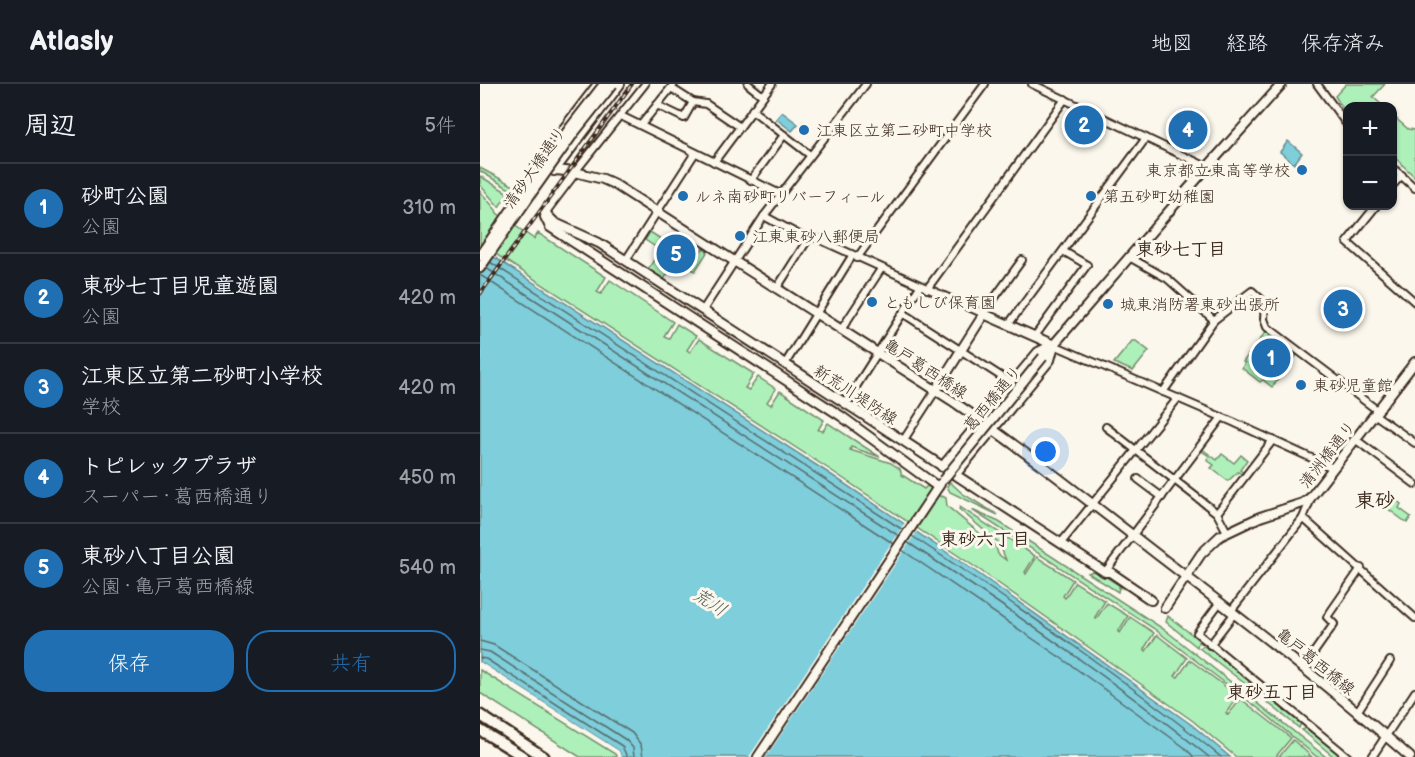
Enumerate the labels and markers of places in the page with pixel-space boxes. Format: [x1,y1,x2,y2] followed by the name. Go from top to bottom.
[1064,102,1104,147] pin: 2
[1168,108,1208,152] pin: 4
[816,122,992,141] place label: 江東区立第二砂町中学校
[797,123,811,137] marker: 江東区立第二砂町中学校
[1146,162,1290,181] place label: 東京都立東高等学校
[1295,163,1309,177] marker: 東京都立東高等学校
[695,188,885,207] place label: ルネ南砂町リバーフィール
[1103,188,1215,207] place label: 第五砂町幼稚園
[676,189,690,203] marker: ルネ南砂町リバーフィール
[1084,189,1098,203] marker: 第五砂町幼稚園
[752,228,880,247] place label: 江東東砂八郵便局
[733,229,747,243] marker: 江東東砂八郵便局
[656,232,696,276] pin: 5
[1324,286,1362,332] pin: 3
[884,294,996,313] place label: ともしび保育園
[865,295,879,309] marker: ともしび保育園
[1120,296,1280,315] place label: 城東消防署東砂出張所
[1101,297,1115,311] marker: 城東消防署東砂出張所
[1252,336,1290,380] pin: 1
[1313,377,1393,396] place label: 東砂児童館
[1294,378,1308,392] marker: 東砂児童館

